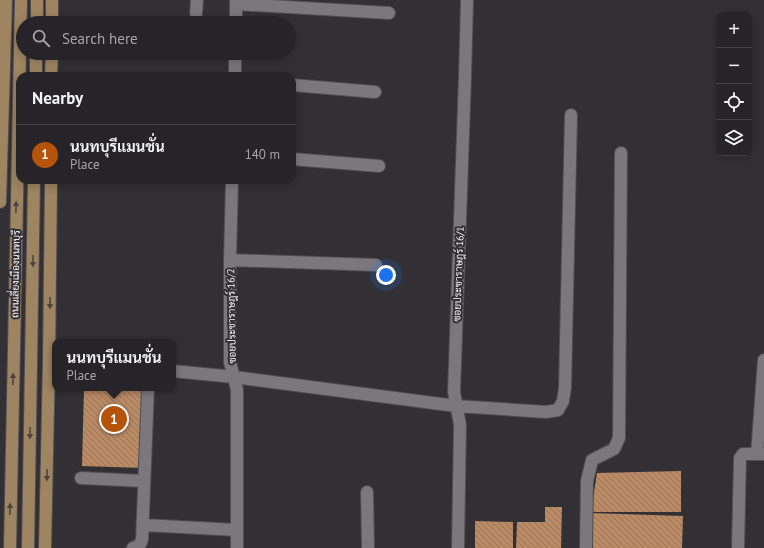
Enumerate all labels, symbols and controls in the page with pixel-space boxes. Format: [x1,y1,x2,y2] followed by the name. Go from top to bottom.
[716,12,752,156] map controls
[716,12,752,48] button: +
[16,16,296,60] search box
[30,27,52,49] icon: search
[62,29,138,48] text: Search here
[716,48,752,84] button: −
[716,84,752,120] button: locate
[32,87,83,109] text: Nearby
[716,120,752,156] button: layers
[70,137,165,156] text: นนทบุรีแมนชั่น
[41,146,49,163] text: 1
[245,146,280,163] text: 140 m
[70,156,100,173] text: Place
[13,200,19,213] one-way arrow
[449,226,468,322] street label: ซอยประชาราษฎร์ 16/1
[6,230,24,318] street label: ถนนเลี่ยงเมืองนนทบุรี
[30,255,36,268] one-way arrow
[376,265,396,285] your location
[223,268,240,364] street label: ซอยประชาราษฎร์ 16/2
[47,297,53,310] one-way arrow
[52,339,176,391] popup
[67,348,161,367] text: นนทบุรีแมนชั่น
[67,367,96,384] text: Place
[10,372,16,385] one-way arrow
[101,404,127,434] pin: 1
[27,427,33,440] one-way arrow
[44,469,50,482] one-way arrow
[7,503,14,515] one-way arrow

